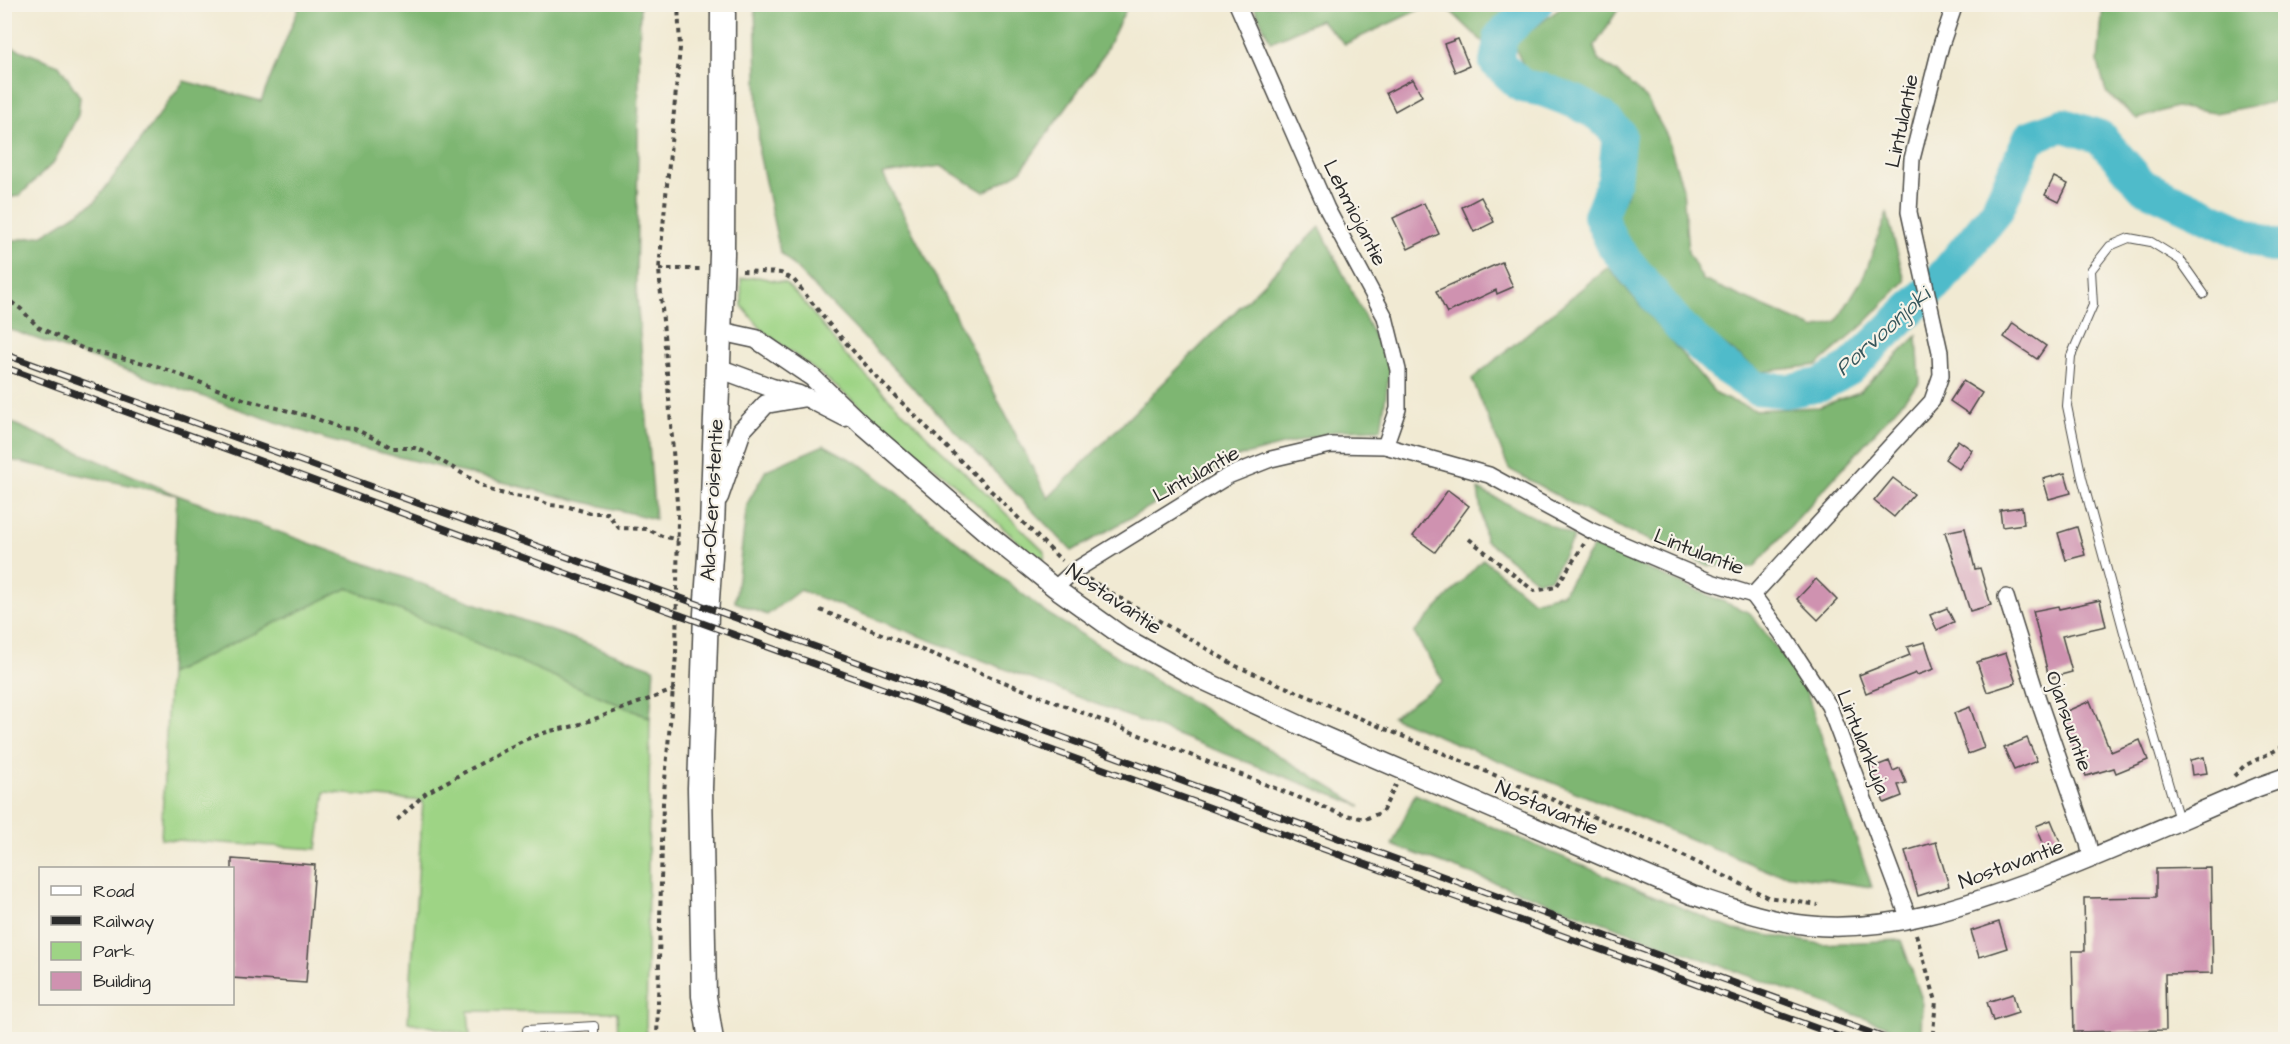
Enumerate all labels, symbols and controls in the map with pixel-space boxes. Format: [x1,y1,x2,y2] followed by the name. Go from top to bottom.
[1878,72,1926,170] street label: Lintulantie
[1316,155,1394,271] street label: Lehmiojantie
[1828,279,1940,383] water label: Porvoonjoki
[693,418,731,582] street label: Ala-Okeroistentie
[1147,438,1245,510] street label: Lintulantie
[1650,521,1748,583] street label: Lintulantie
[1060,556,1168,642] street label: Nostavantie
[2038,667,2100,775] street label: Ojansuuntie
[1829,686,1897,799] street label: Lintulankuja
[1491,773,1603,843] street label: Nostavantie
[1954,832,2068,896] street label: Nostavantie
[39,867,234,1005] legend
[93,879,134,904] text: Road
[93,909,154,935] text: Railway
[93,939,135,964] text: Park
[93,969,151,995] text: Building

